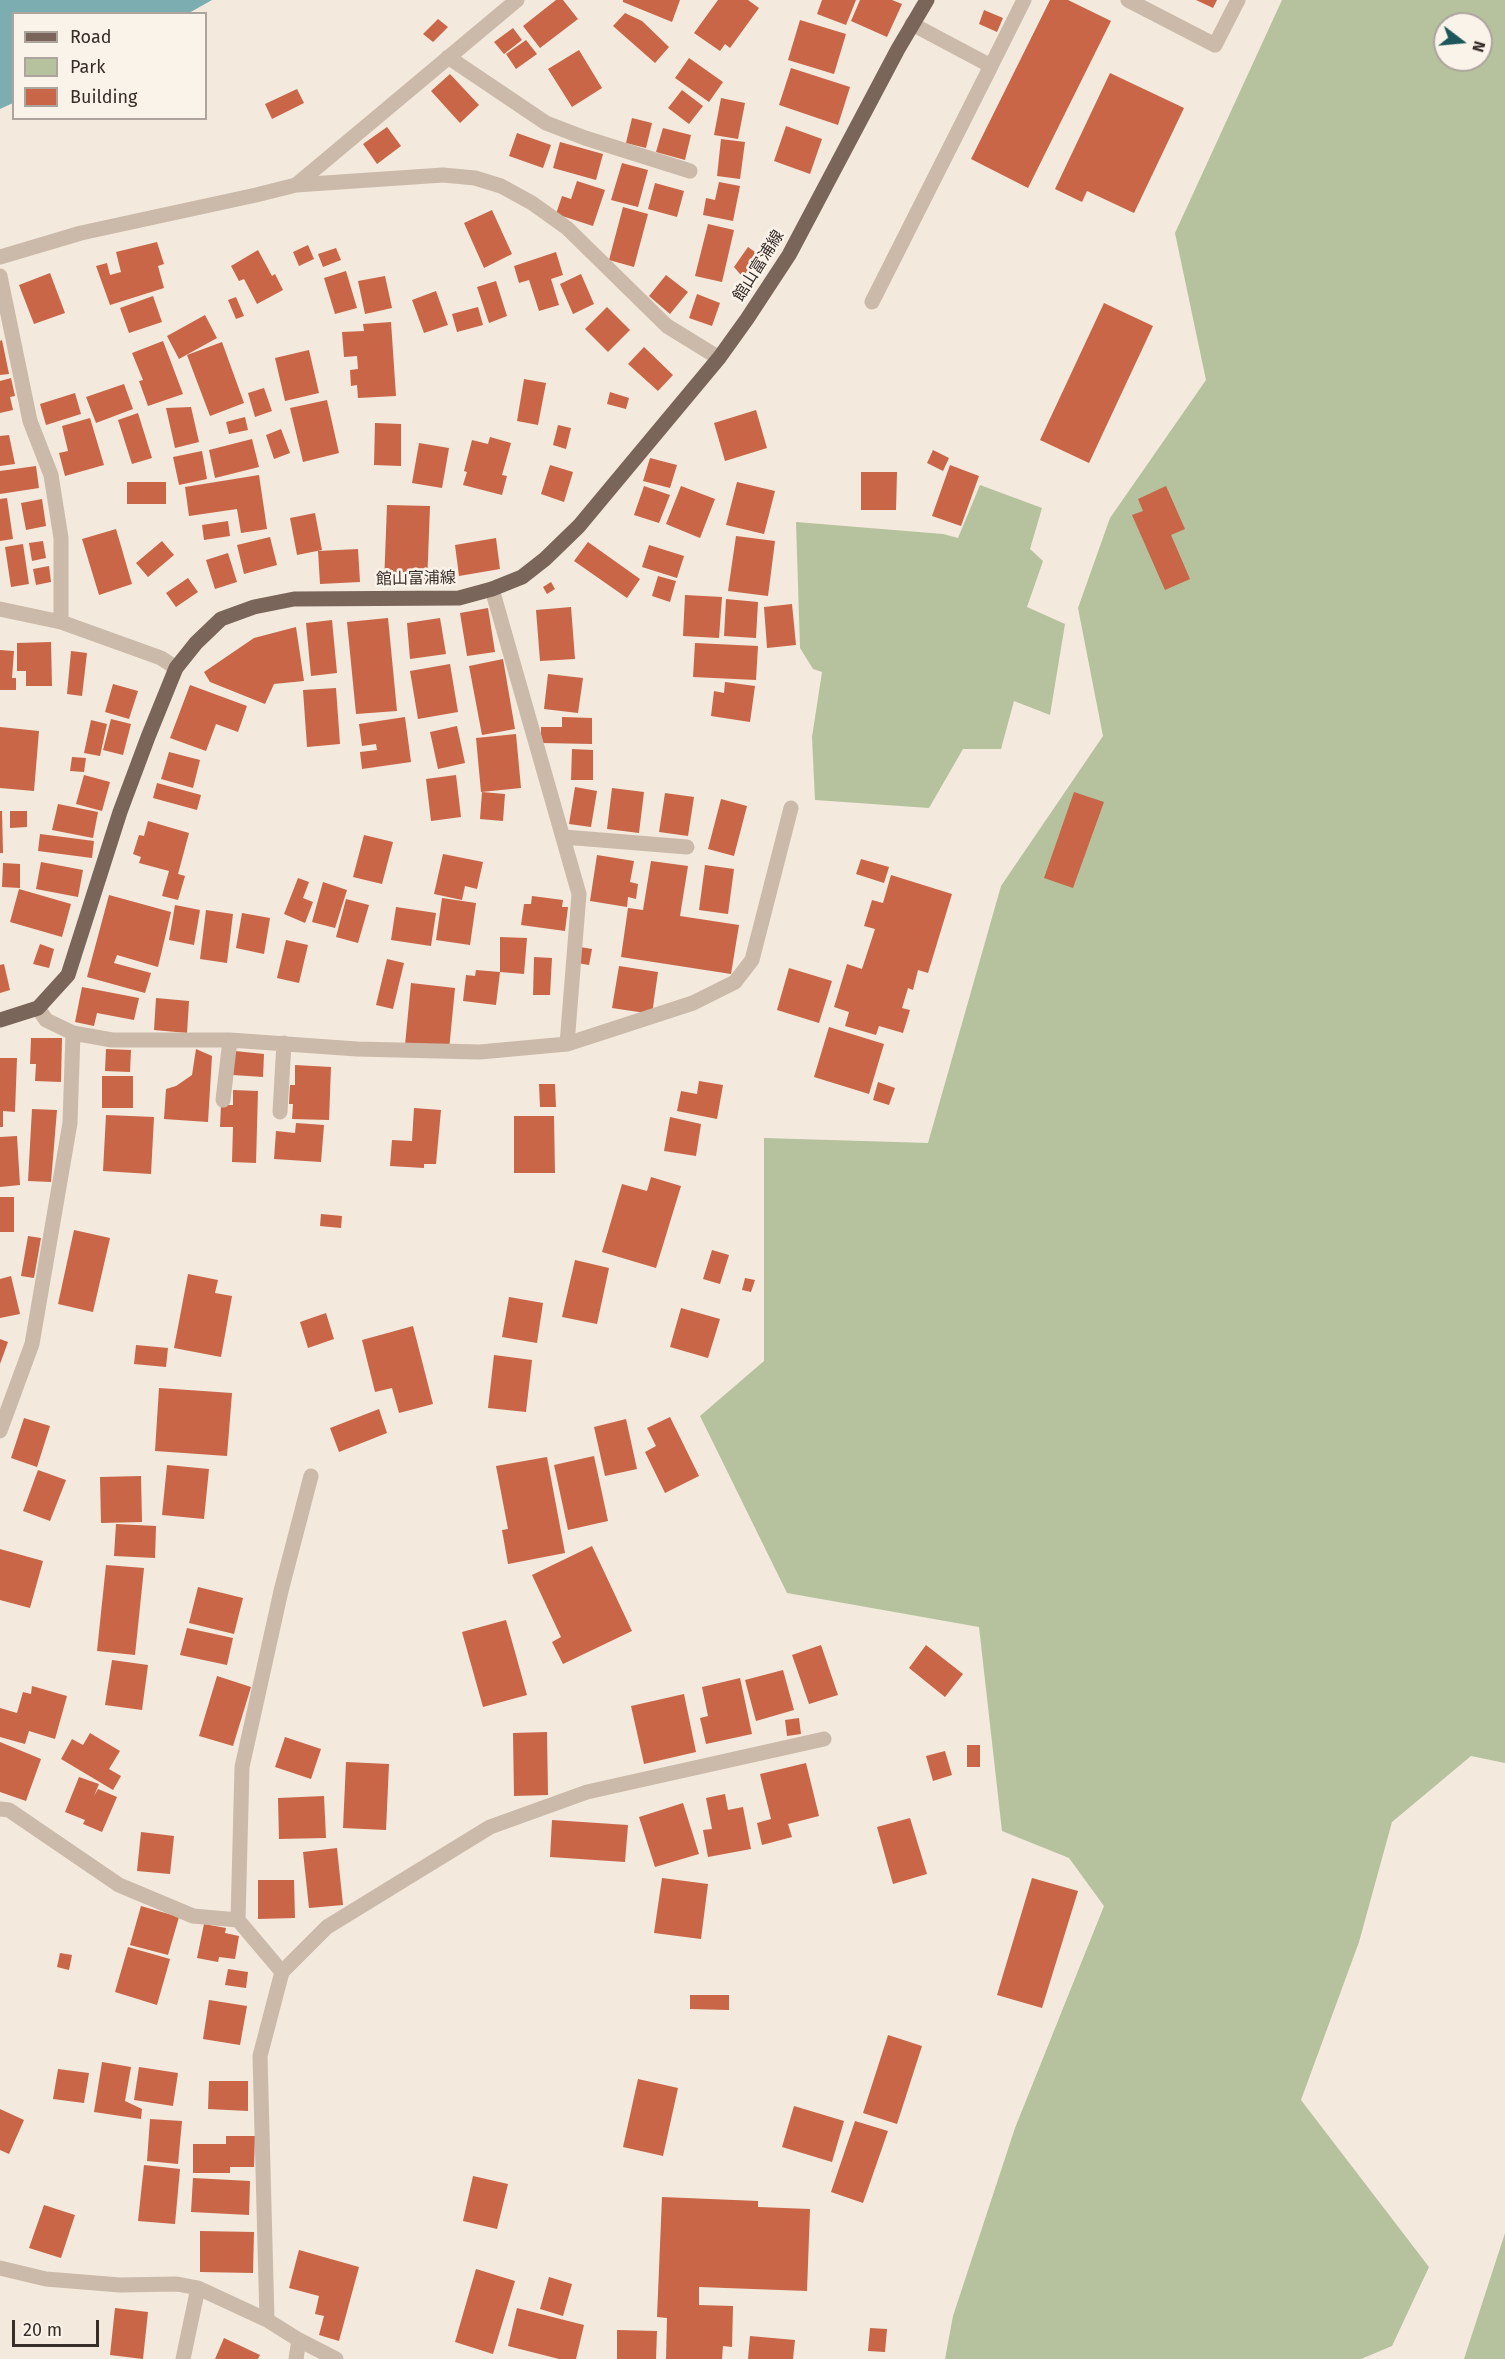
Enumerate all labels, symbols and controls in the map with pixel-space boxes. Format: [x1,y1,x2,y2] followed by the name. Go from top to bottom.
[12,12,207,120] legend
[1433,12,1493,72] north arrow
[70,26,112,48] text: Road
[1468,39,1489,54] text: N
[70,56,105,78] text: Park
[70,86,137,108] text: Building
[730,227,788,305] street label: 館山富浦線
[376,569,456,589] street label: 館山富浦線
[15,2308,102,2346] scale bar
[23,2319,62,2341] text: 20 m

